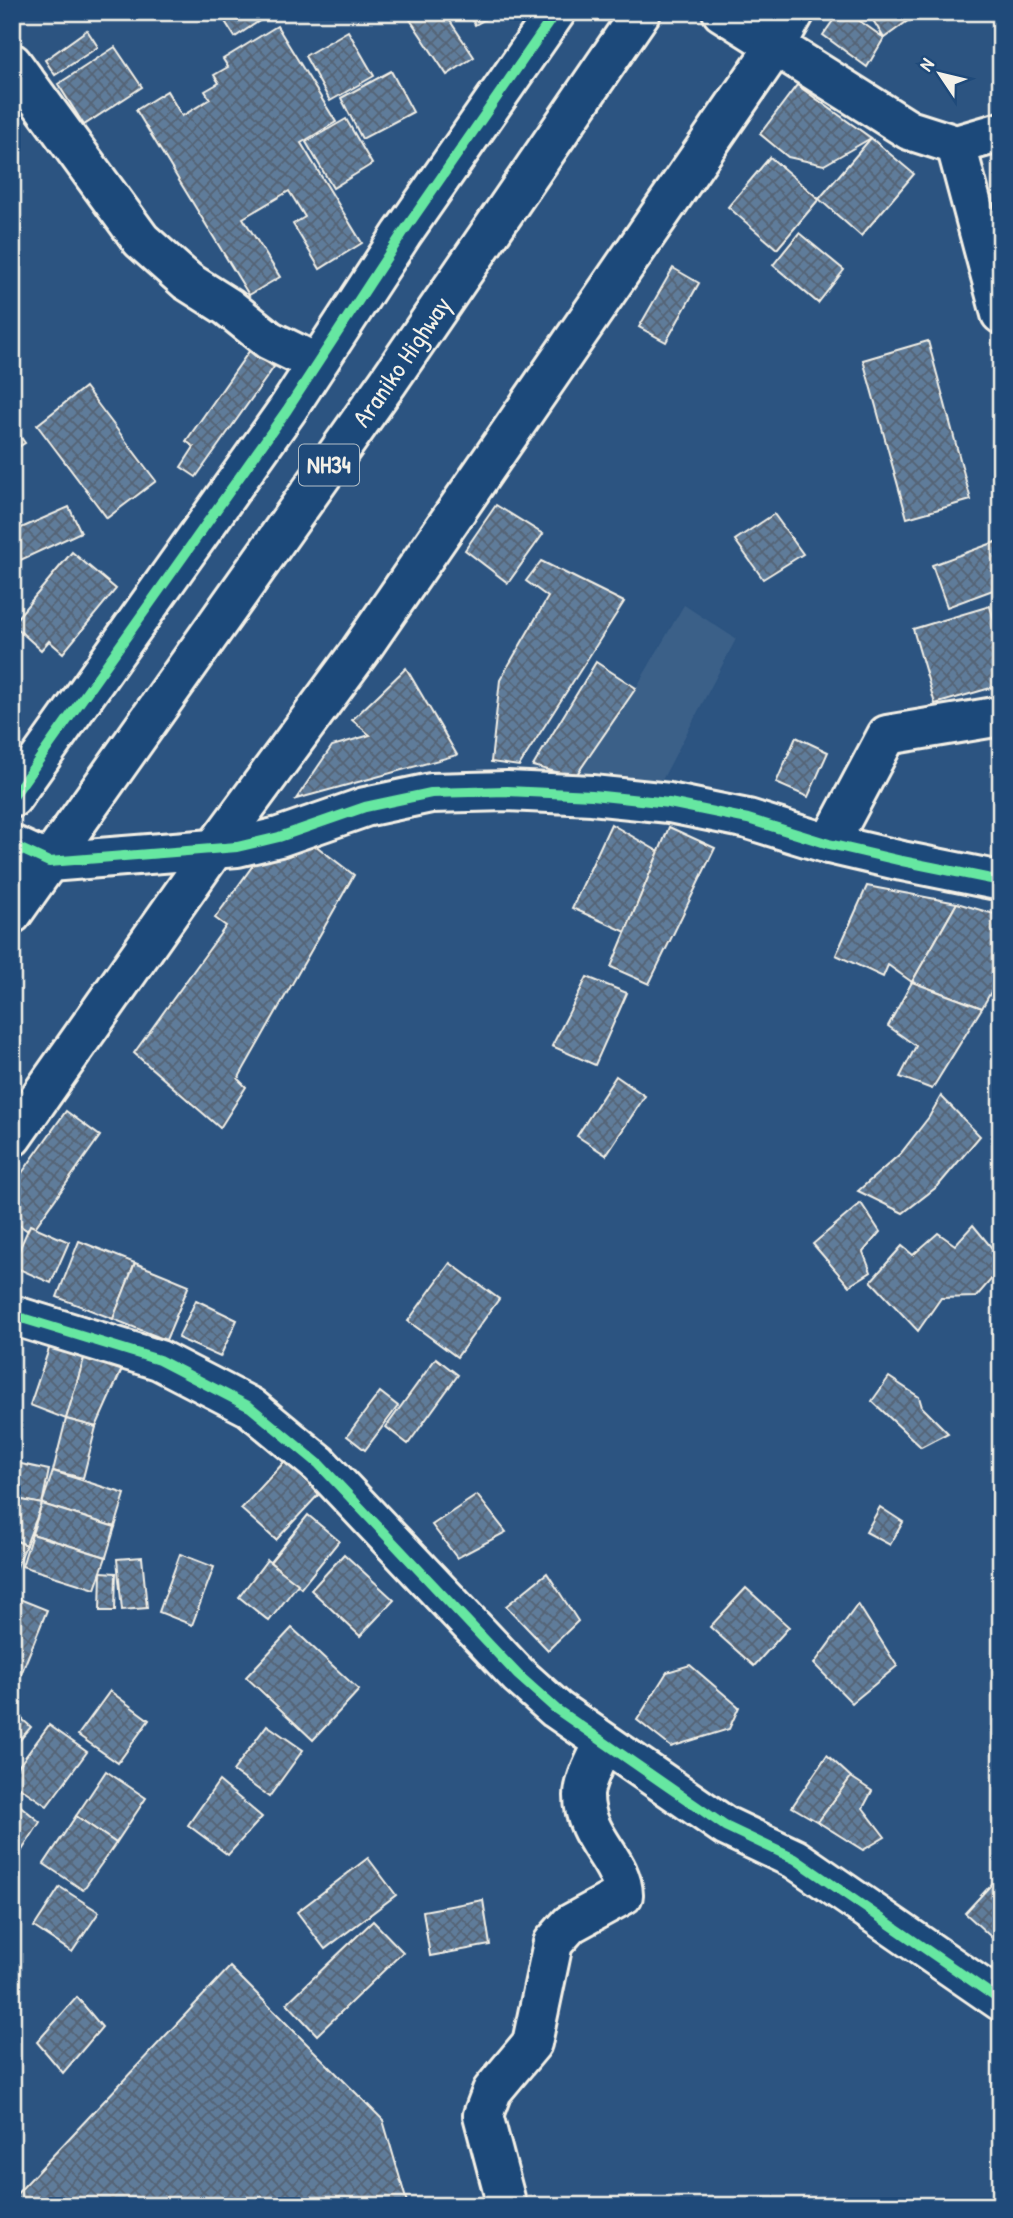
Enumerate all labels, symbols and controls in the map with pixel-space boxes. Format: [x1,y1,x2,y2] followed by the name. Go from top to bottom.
[904,38,974,108] north arrow
[913,53,940,76] text: N
[344,289,459,434] street label: Araniko Highway
[299,444,359,486] road number: NH34

